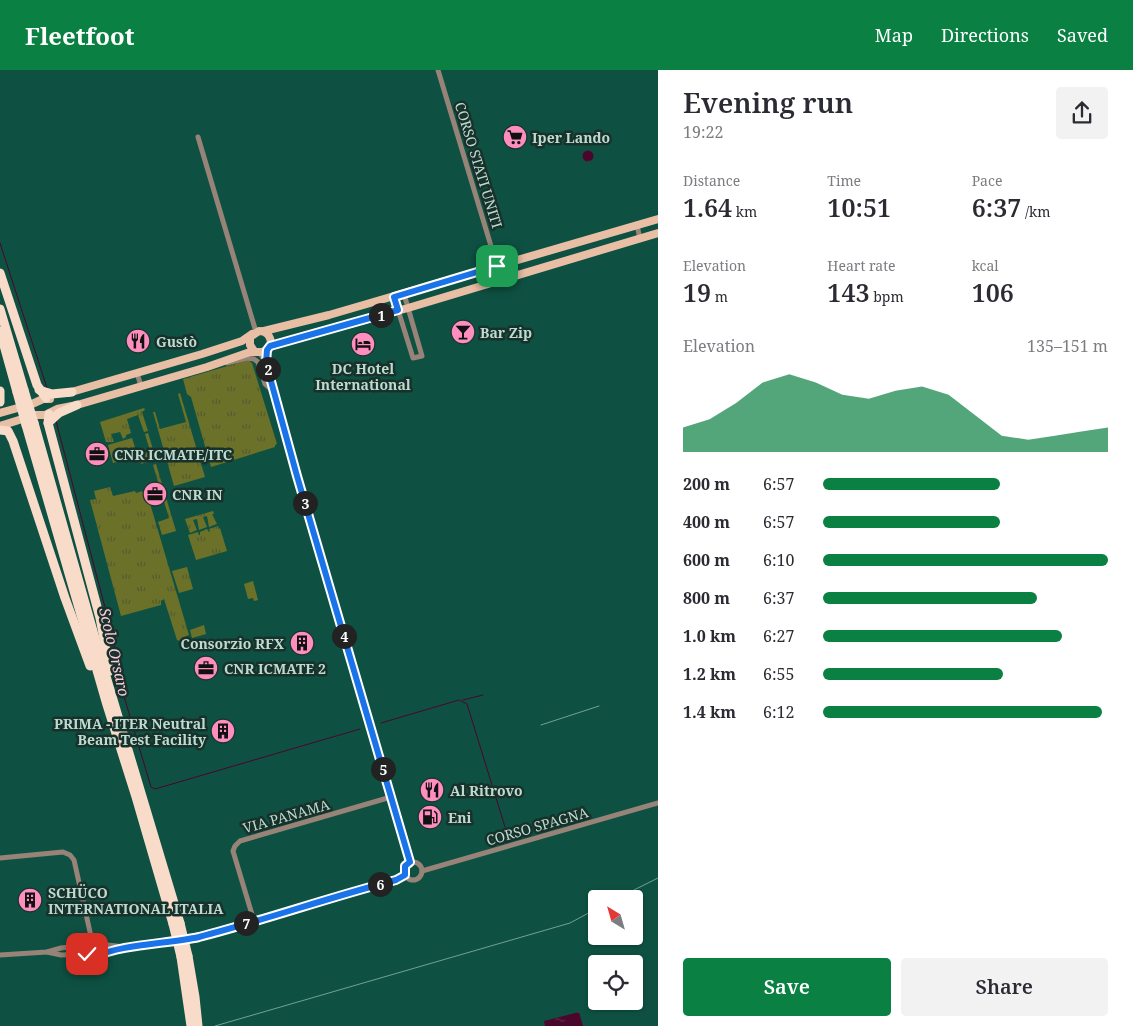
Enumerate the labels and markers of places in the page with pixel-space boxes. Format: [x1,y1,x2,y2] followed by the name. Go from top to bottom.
[502,124,528,150] supermarket icon: Iper Lando
[532,128,610,147] place label: Iper Lando
[476,245,518,287] pin
[368,302,394,328] pin: 1
[450,319,476,345] bar icon: Bar Zip
[480,323,532,342] place label: Bar Zip
[125,328,151,354] restaurant icon: Gustò
[350,331,376,357] hotel icon: DC Hotel International
[156,332,197,351] place label: Gustò
[256,356,280,382] pin: 2
[315,359,411,394] place label: DC Hotel International
[84,441,110,467] office icon: CNR ICMATE/ITC
[114,445,232,464] place label: CNR ICMATE/ITC
[142,481,168,507] office icon: CNR IN
[172,485,223,504] place label: CNR IN
[292,490,318,516] pin: 3
[332,624,356,648] pin: 4
[289,630,315,656] building icon: Consorzio RFX
[181,634,285,653] place label: Consorzio RFX
[193,655,219,681] office icon: CNR ICMATE 2
[224,659,326,678] place label: CNR ICMATE 2
[54,714,207,749] place label: PRIMA - ITER Neutral Beam Test Facility
[210,718,236,744] building icon: PRIMA - ITER Neutral Beam Test Facility
[370,756,396,782] pin: 5
[419,777,445,803] restaurant icon: Al Ritrovo
[450,781,523,800] place label: Al Ritrovo
[417,804,443,830] fuel station icon: Eni
[448,808,471,827] place label: Eni
[368,872,392,896] pin: 6
[48,883,224,918] place label: SCHÜCO INTERNATIONAL ITALIA
[17,887,43,913] building icon: SCHÜCO INTERNATIONAL ITALIA
[234,910,258,936] pin: 7
[66,933,108,975] pin

